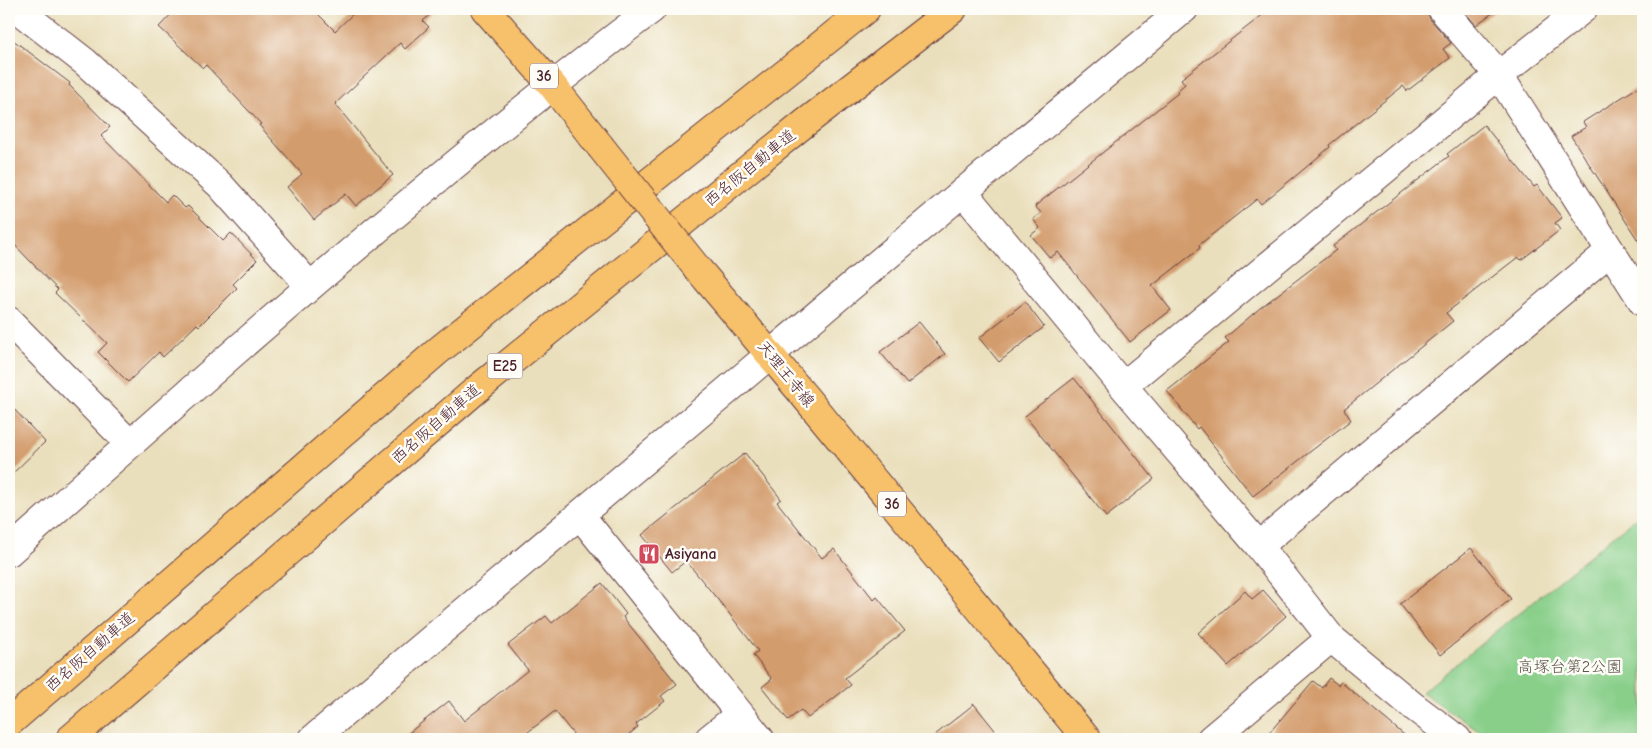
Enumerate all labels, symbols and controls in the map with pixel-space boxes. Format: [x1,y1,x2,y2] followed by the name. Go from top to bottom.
[530,64,558,88] road number: 36
[701,126,799,210] street label: 西名阪自動車道
[754,337,818,411] street label: 天理王寺線
[488,354,522,378] road number: E25
[388,380,484,468] street label: 西名阪自動車道
[878,492,906,516] road number: 36
[637,542,661,566] restaurant icon: Asiyana
[665,545,717,563] place label: Asiyana
[42,608,138,696] street label: 西名阪自動車道
[1518,658,1622,676] park label: 高塚台第2公園

